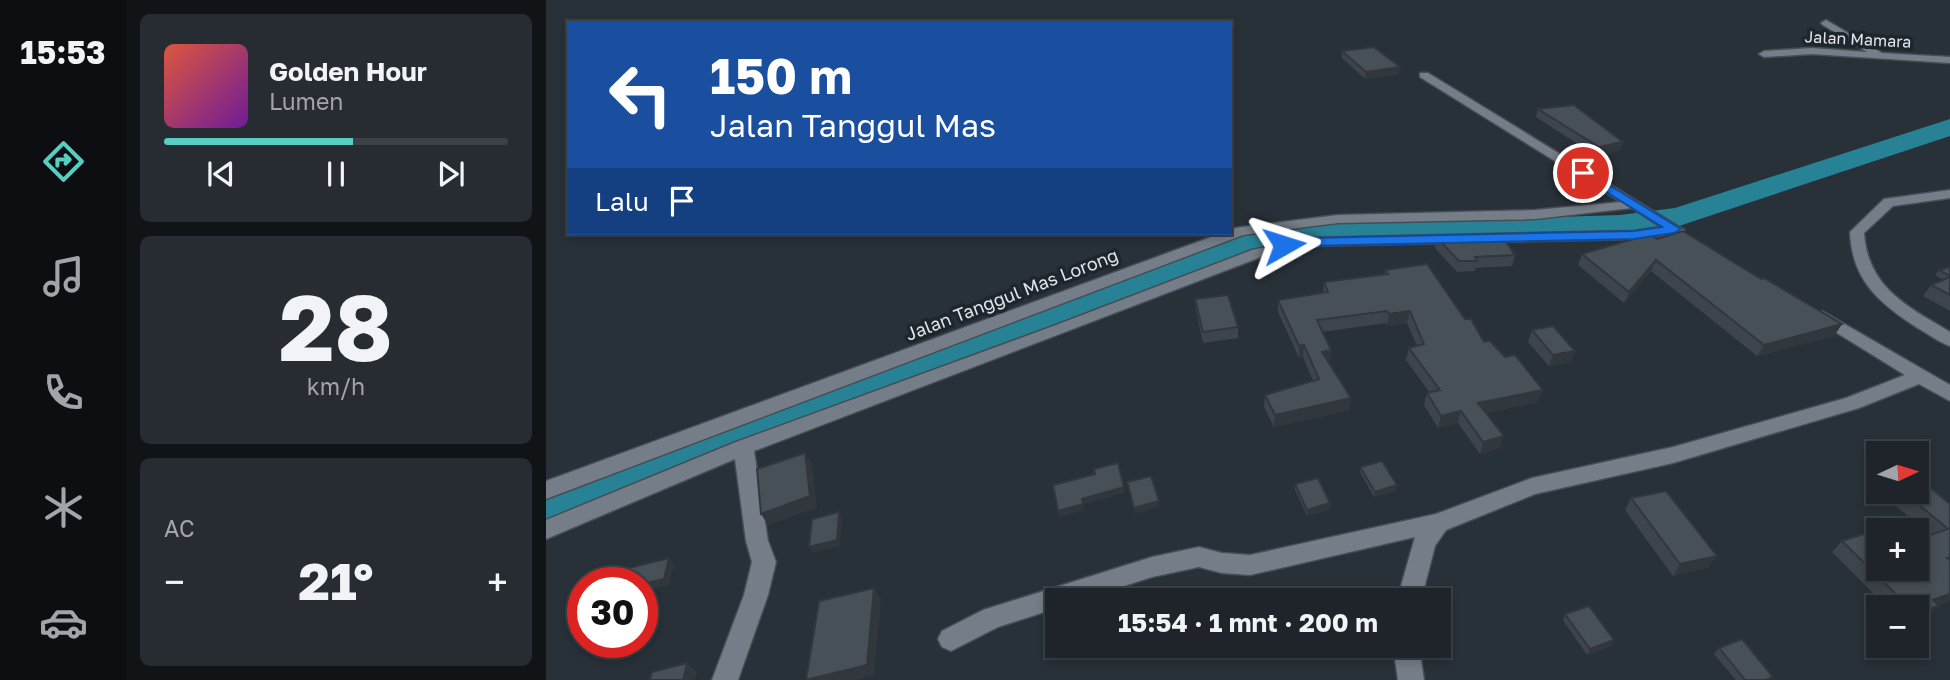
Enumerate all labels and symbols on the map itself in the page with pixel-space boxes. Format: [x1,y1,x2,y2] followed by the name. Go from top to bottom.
[1804,26,1912,52] street label: Jalan Mamara
[1553,143,1613,203] pin
[1247,208,1321,282] position arrow
[902,243,1121,345] street label: Jalan Tanggul Mas Lorong
[1866,441,1928,504] north arrow
[567,567,658,658] speed limit sign: 30

